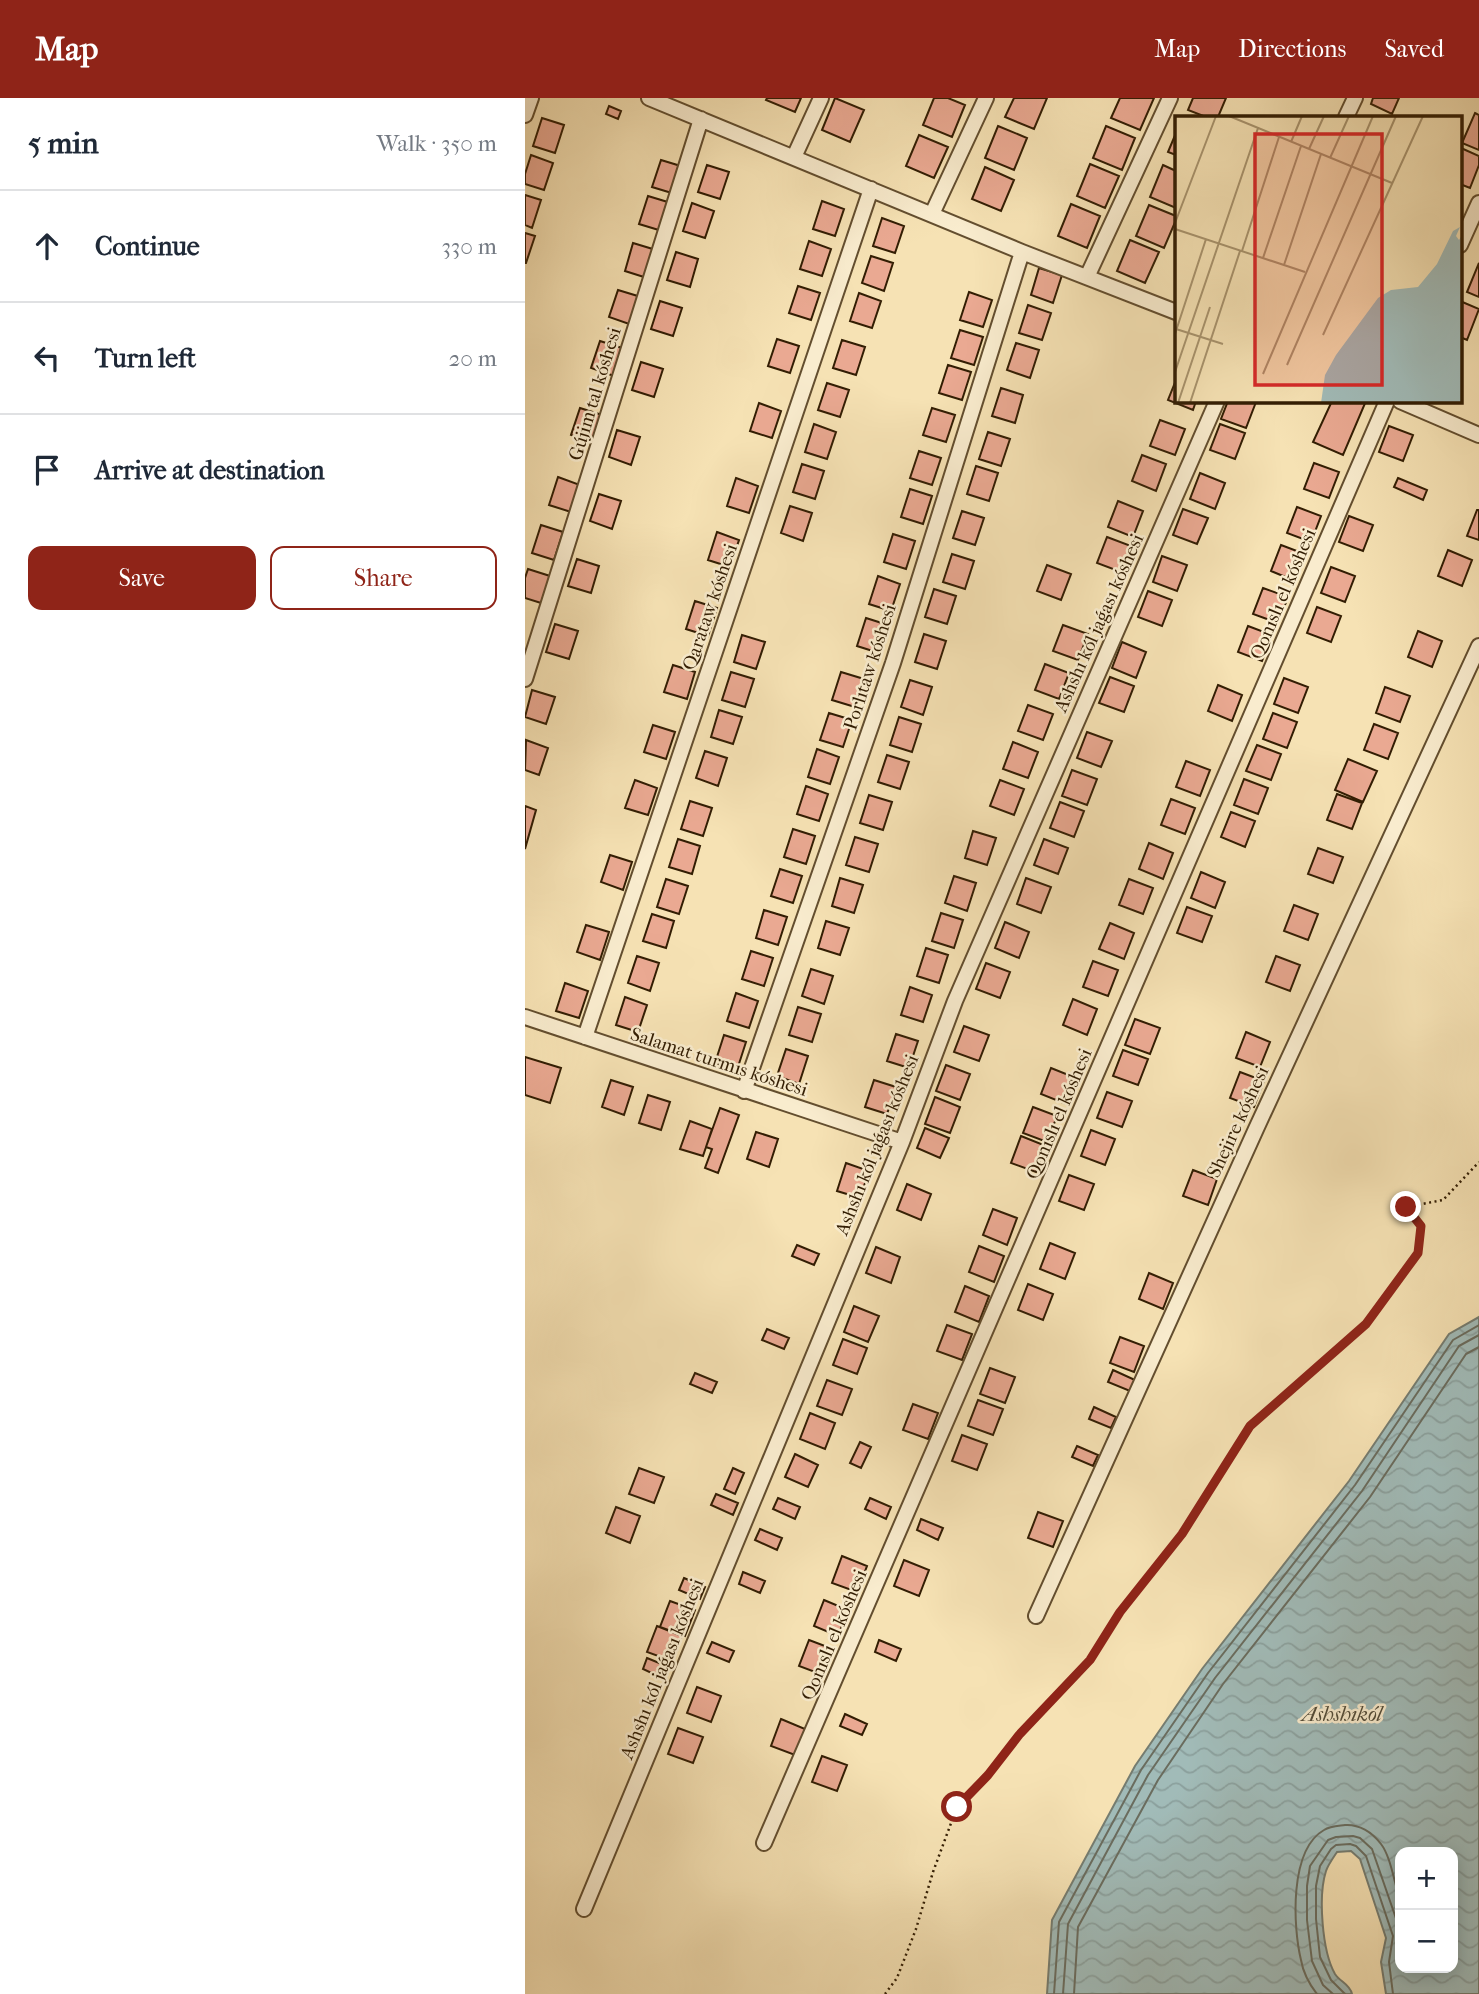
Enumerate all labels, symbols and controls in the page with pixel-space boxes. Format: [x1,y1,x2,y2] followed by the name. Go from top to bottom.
[35,30,98,69] text: Map
[1154,35,1200,63] text: Map
[1238,35,1346,63] text: Directions
[1384,35,1444,63] text: Saved
[1175,116,1461,402] inset map
[28,126,99,161] text: 5 min
[377,130,497,157] text: Walk · 350 m
[28,227,66,265] icon: ahead
[95,231,200,262] text: Continue
[441,233,497,260] text: 330 m
[564,324,626,463] street label: Gújim tal kóshesi
[28,339,66,377] icon: left
[95,343,196,374] text: Turn left
[448,345,497,372] text: 20 m
[28,451,66,489] icon: arrive
[95,455,325,486] text: Arrive at destination
[1246,525,1321,663] street label: Qonıslı el kóshesi
[1049,530,1148,716] street label: Ashshı kól jaǵası kóshesi
[678,540,742,673] street label: Qarataw kóshesi
[28,546,256,610] button: Save
[270,546,497,610] button: Share
[839,601,901,733] street label: Porlıtaw kóshesi
[628,1023,811,1101] street label: Salamat turmıs kóshesi
[1022,1045,1097,1183] street label: Qonıslı el kóshesi
[830,1051,923,1239] street label: Ashshı kól jaǵası kóshesi
[1203,1062,1274,1181] street label: Shejire kóshesi
[1390,1191,1421,1222] route end
[797,1566,872,1704] street label: Qonıslı el kóshesi
[615,1575,708,1763] street label: Ashshı kól jaǵası kóshesi
[1299,1702,1385,1726] water label: Ashshıkól
[941,1791,972,1822] route start
[1395,1847,1458,1973] map controls
[1395,1847,1458,1910] button: +
[1395,1910,1458,1973] button: −

